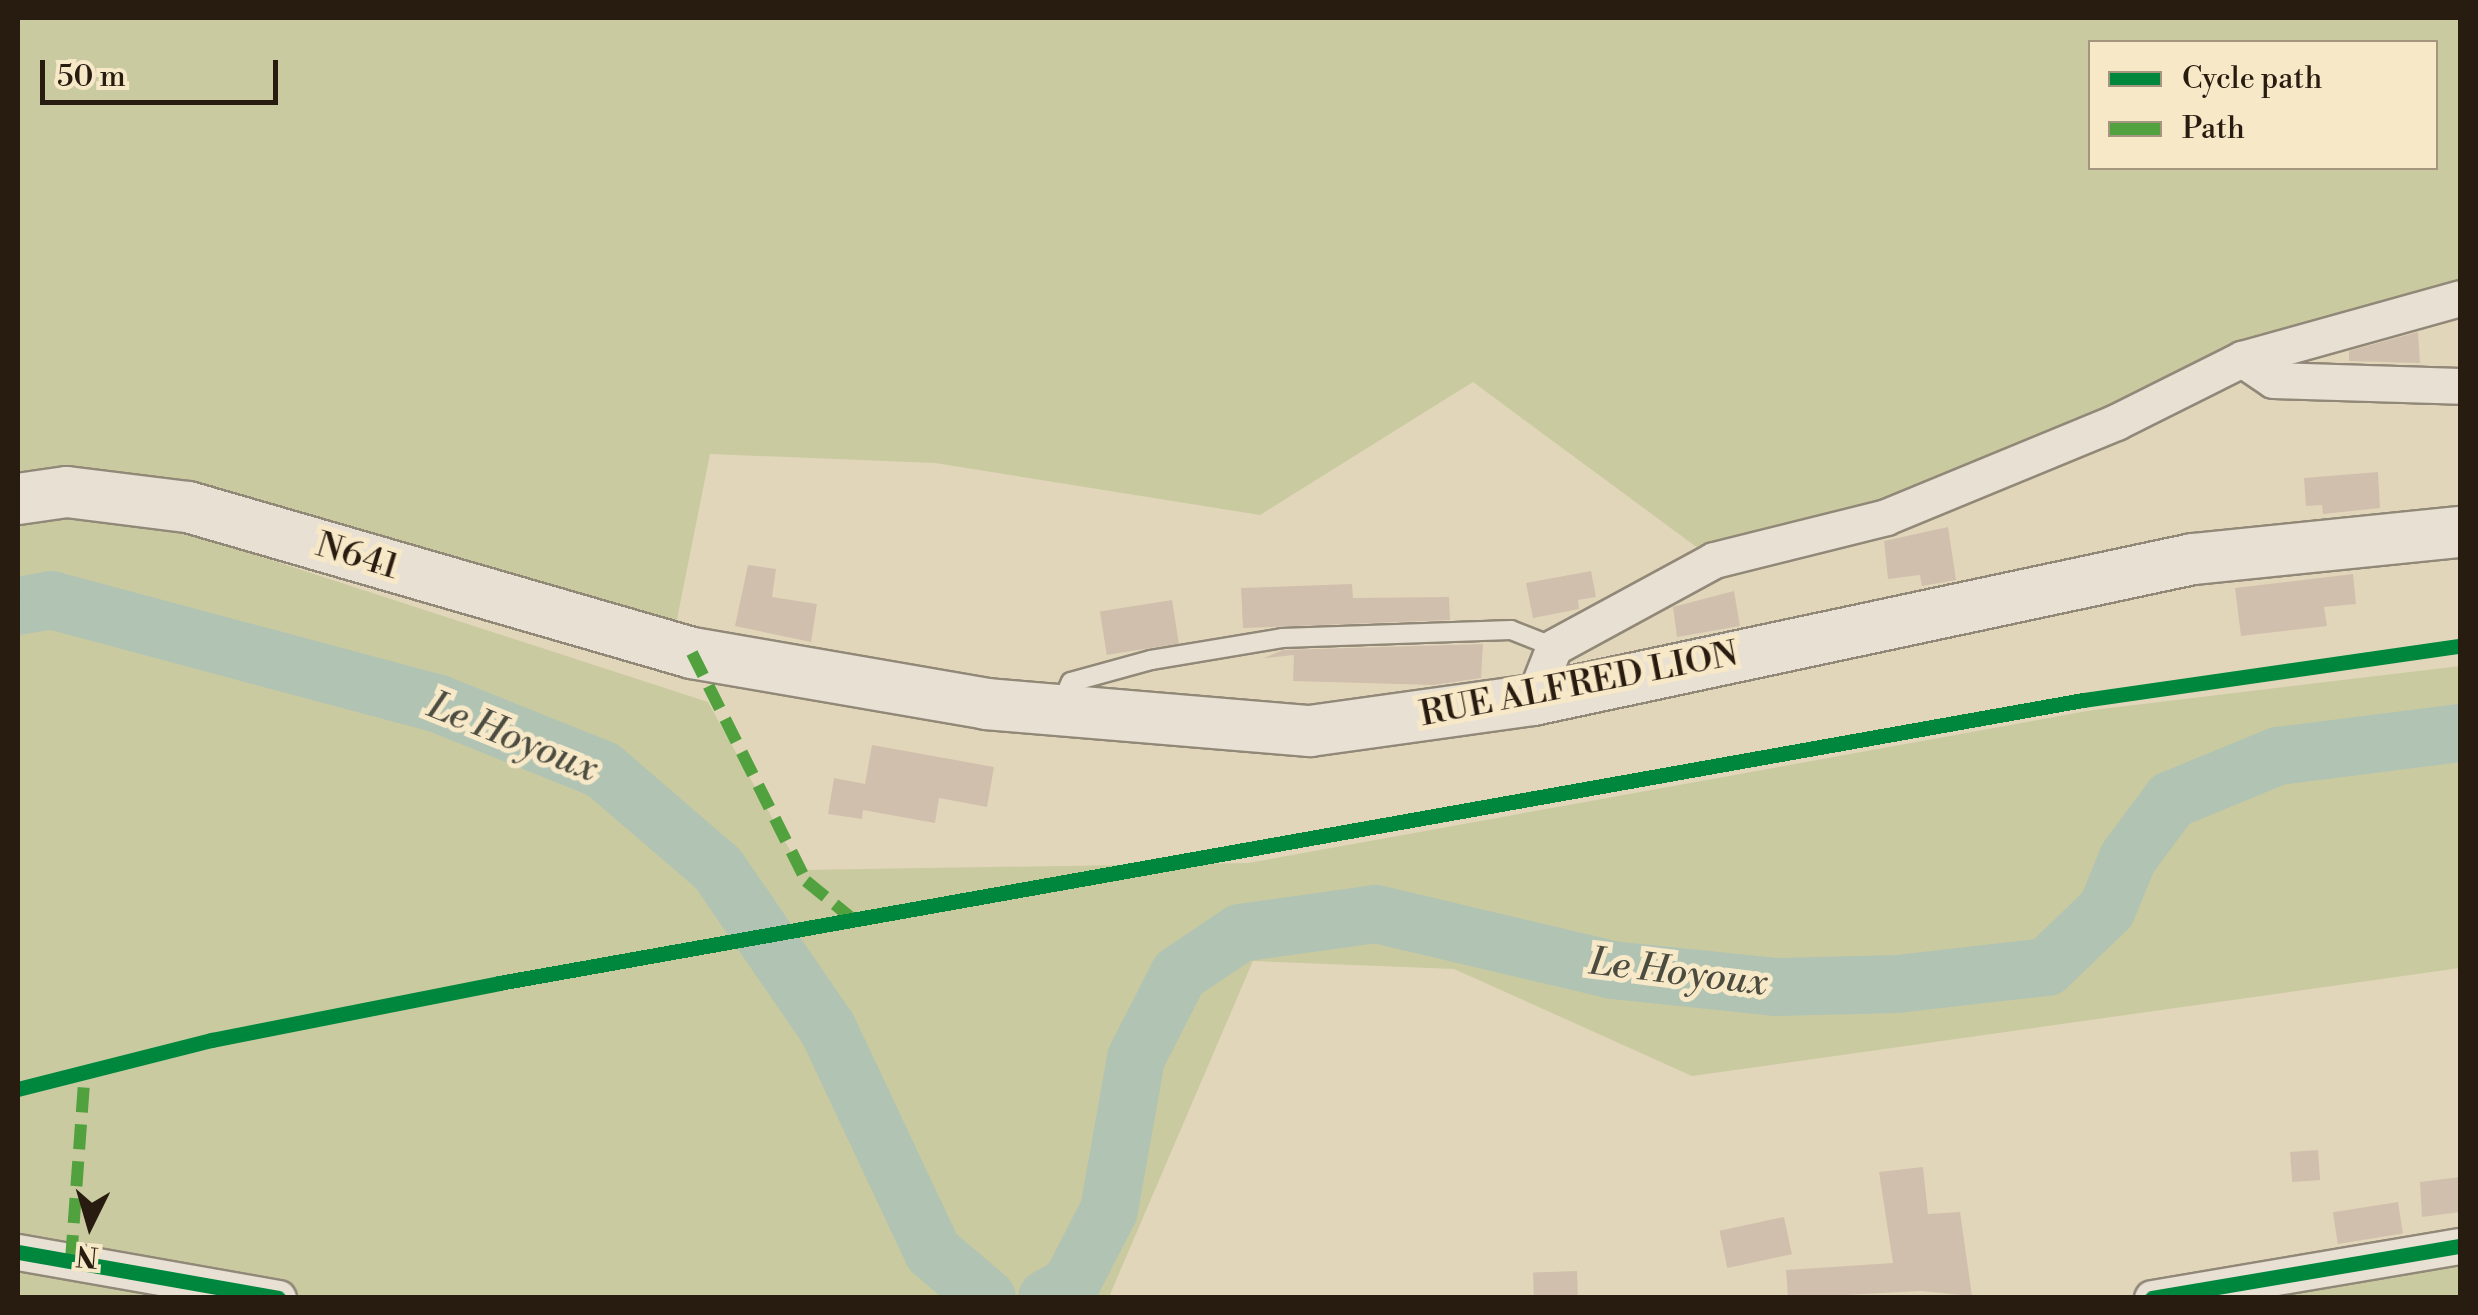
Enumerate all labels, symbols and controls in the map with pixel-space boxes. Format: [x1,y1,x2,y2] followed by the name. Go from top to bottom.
[45,40,282,102] scale bar
[2088,40,2438,170] legend
[57,58,126,96] text: 50 m
[2182,60,2322,98] text: Cycle path
[2182,110,2245,148] text: Path
[311,525,403,589] street label: N641
[1416,634,1742,736] street label: RUE ALFRED LION
[421,683,605,793] water label: Le Hoyoux
[1587,939,1771,1007] water label: Le Hoyoux
[40,1175,140,1275] north arrow
[75,1237,100,1274] text: N

